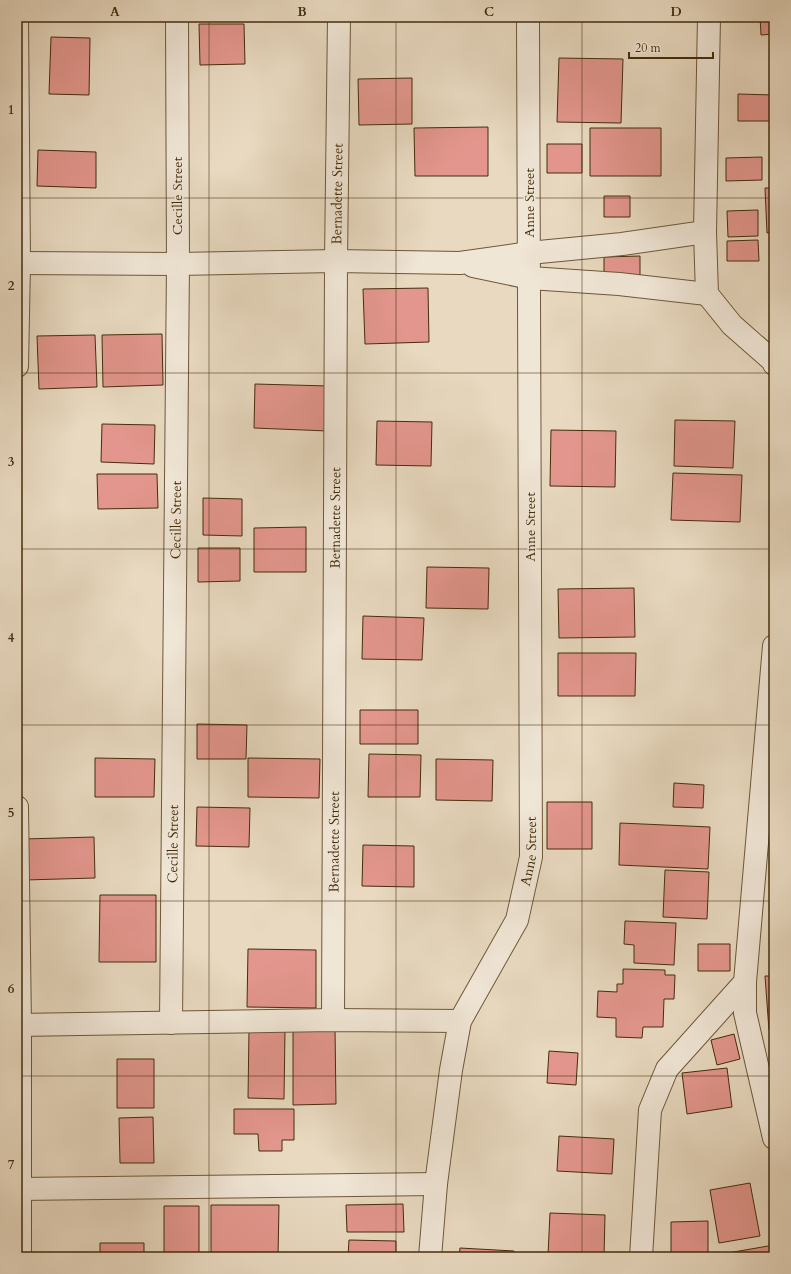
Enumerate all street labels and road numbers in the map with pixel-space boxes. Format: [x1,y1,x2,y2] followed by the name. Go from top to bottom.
[327,143,347,245] street label: Bernadette Street
[168,156,187,235] street label: Cecille Street
[520,168,539,238] street label: Anne Street
[325,467,345,569] street label: Bernadette Street
[166,480,186,559] street label: Cecille Street
[521,492,540,562] street label: Anne Street
[324,791,343,893] street label: Bernadette Street
[163,804,183,883] street label: Cecille Street
[515,816,541,888] street label: Anne Street

